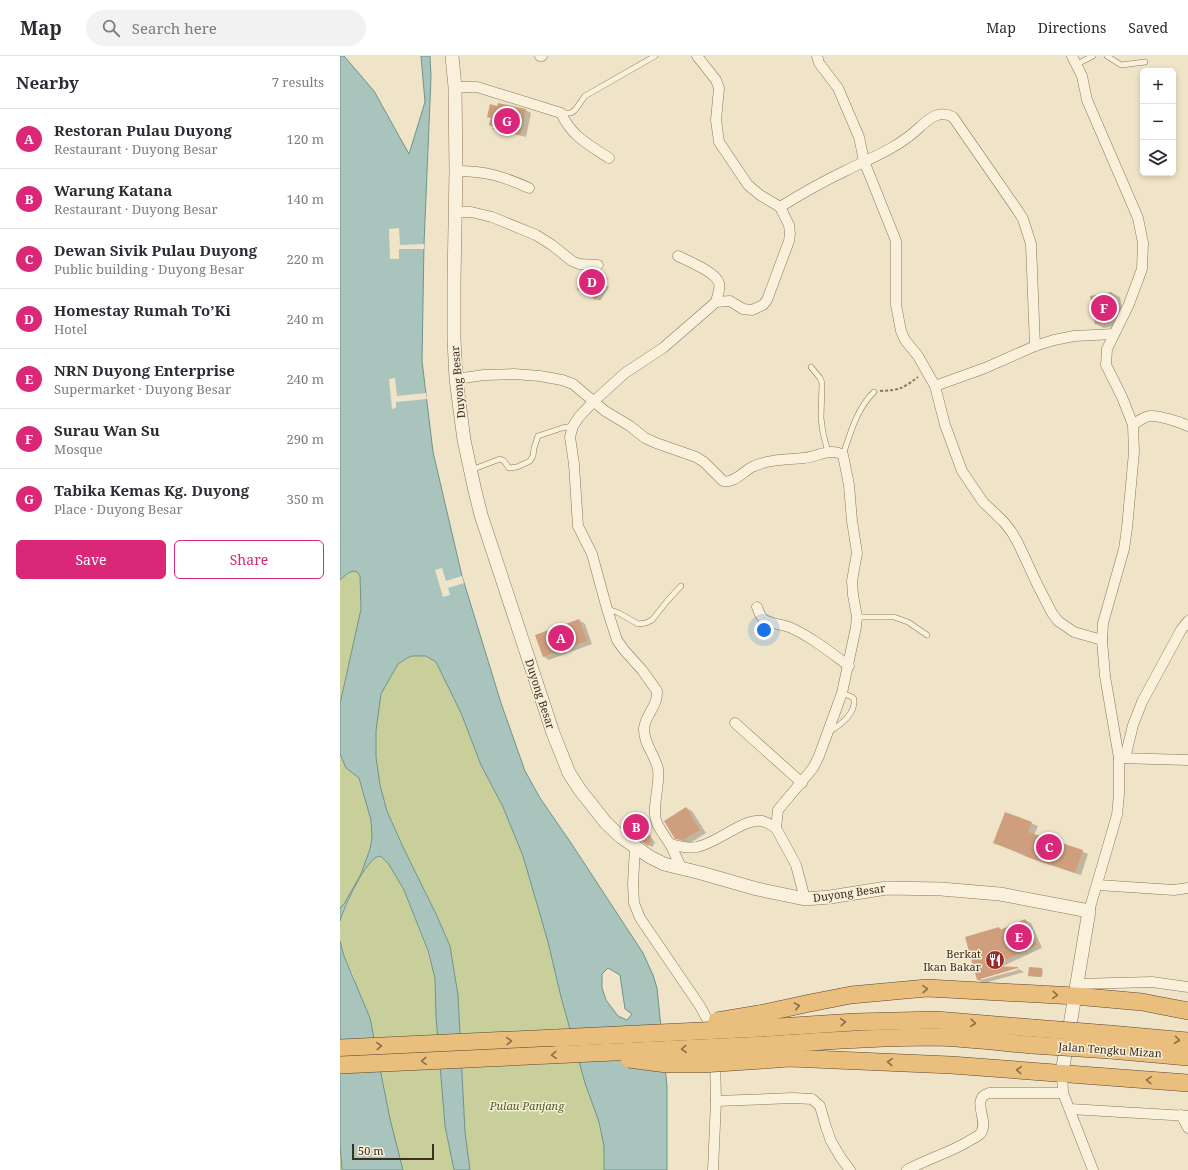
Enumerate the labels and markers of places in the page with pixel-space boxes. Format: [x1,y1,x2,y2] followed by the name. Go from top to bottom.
[494,106,520,136] pin: G
[579,267,605,297] pin: D
[1091,293,1117,323] pin: F
[548,623,574,653] pin: A
[623,812,649,842] pin: B
[1036,832,1062,862] pin: C
[1006,922,1032,952] pin: E
[923,946,982,974] place label: Berkat Ikan Bakar
[984,949,1006,971] restaurant icon: Berkat Ikan Bakar

